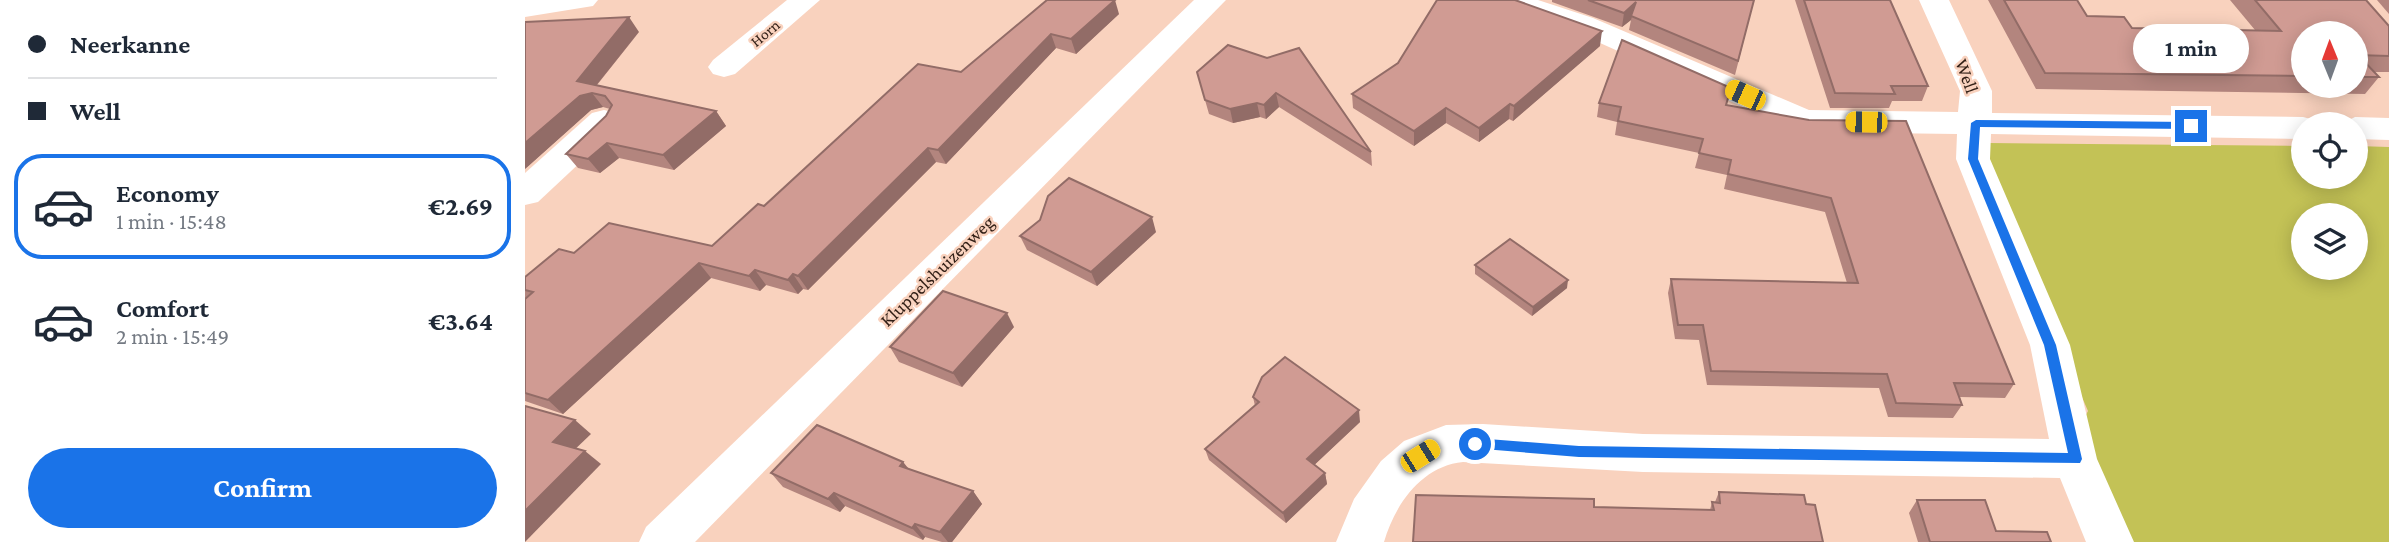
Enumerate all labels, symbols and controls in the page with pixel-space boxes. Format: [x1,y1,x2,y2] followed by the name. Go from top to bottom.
[747,16,783,50] street label: Horn
[2291,21,2368,98] north arrow
[2291,21,2368,280] map controls
[2133,24,2249,74] callout: 1 min
[70,30,190,59] text: Neerkanne
[2165,35,2217,61] text: 1 min
[1951,56,1983,96] street label: Well
[1722,77,1769,113] car
[70,97,121,126] text: Well
[2175,110,2207,142] route end
[1845,111,1888,133] car
[2291,112,2368,189] button: locate
[32,175,95,238] icon: car
[116,179,219,208] text: Economy
[428,192,493,221] text: €2.69
[2291,203,2368,280] button: layers
[116,208,227,234] text: 1 min · 15:48
[876,211,998,331] street label: Kluppelshuizenweg
[32,290,95,353] icon: car
[116,294,209,323] text: Comfort
[428,307,493,336] text: €3.64
[116,323,229,349] text: 2 min · 15:49
[1459,428,1491,460] route start
[1397,436,1444,476] car
[28,448,497,528] button: Confirm

